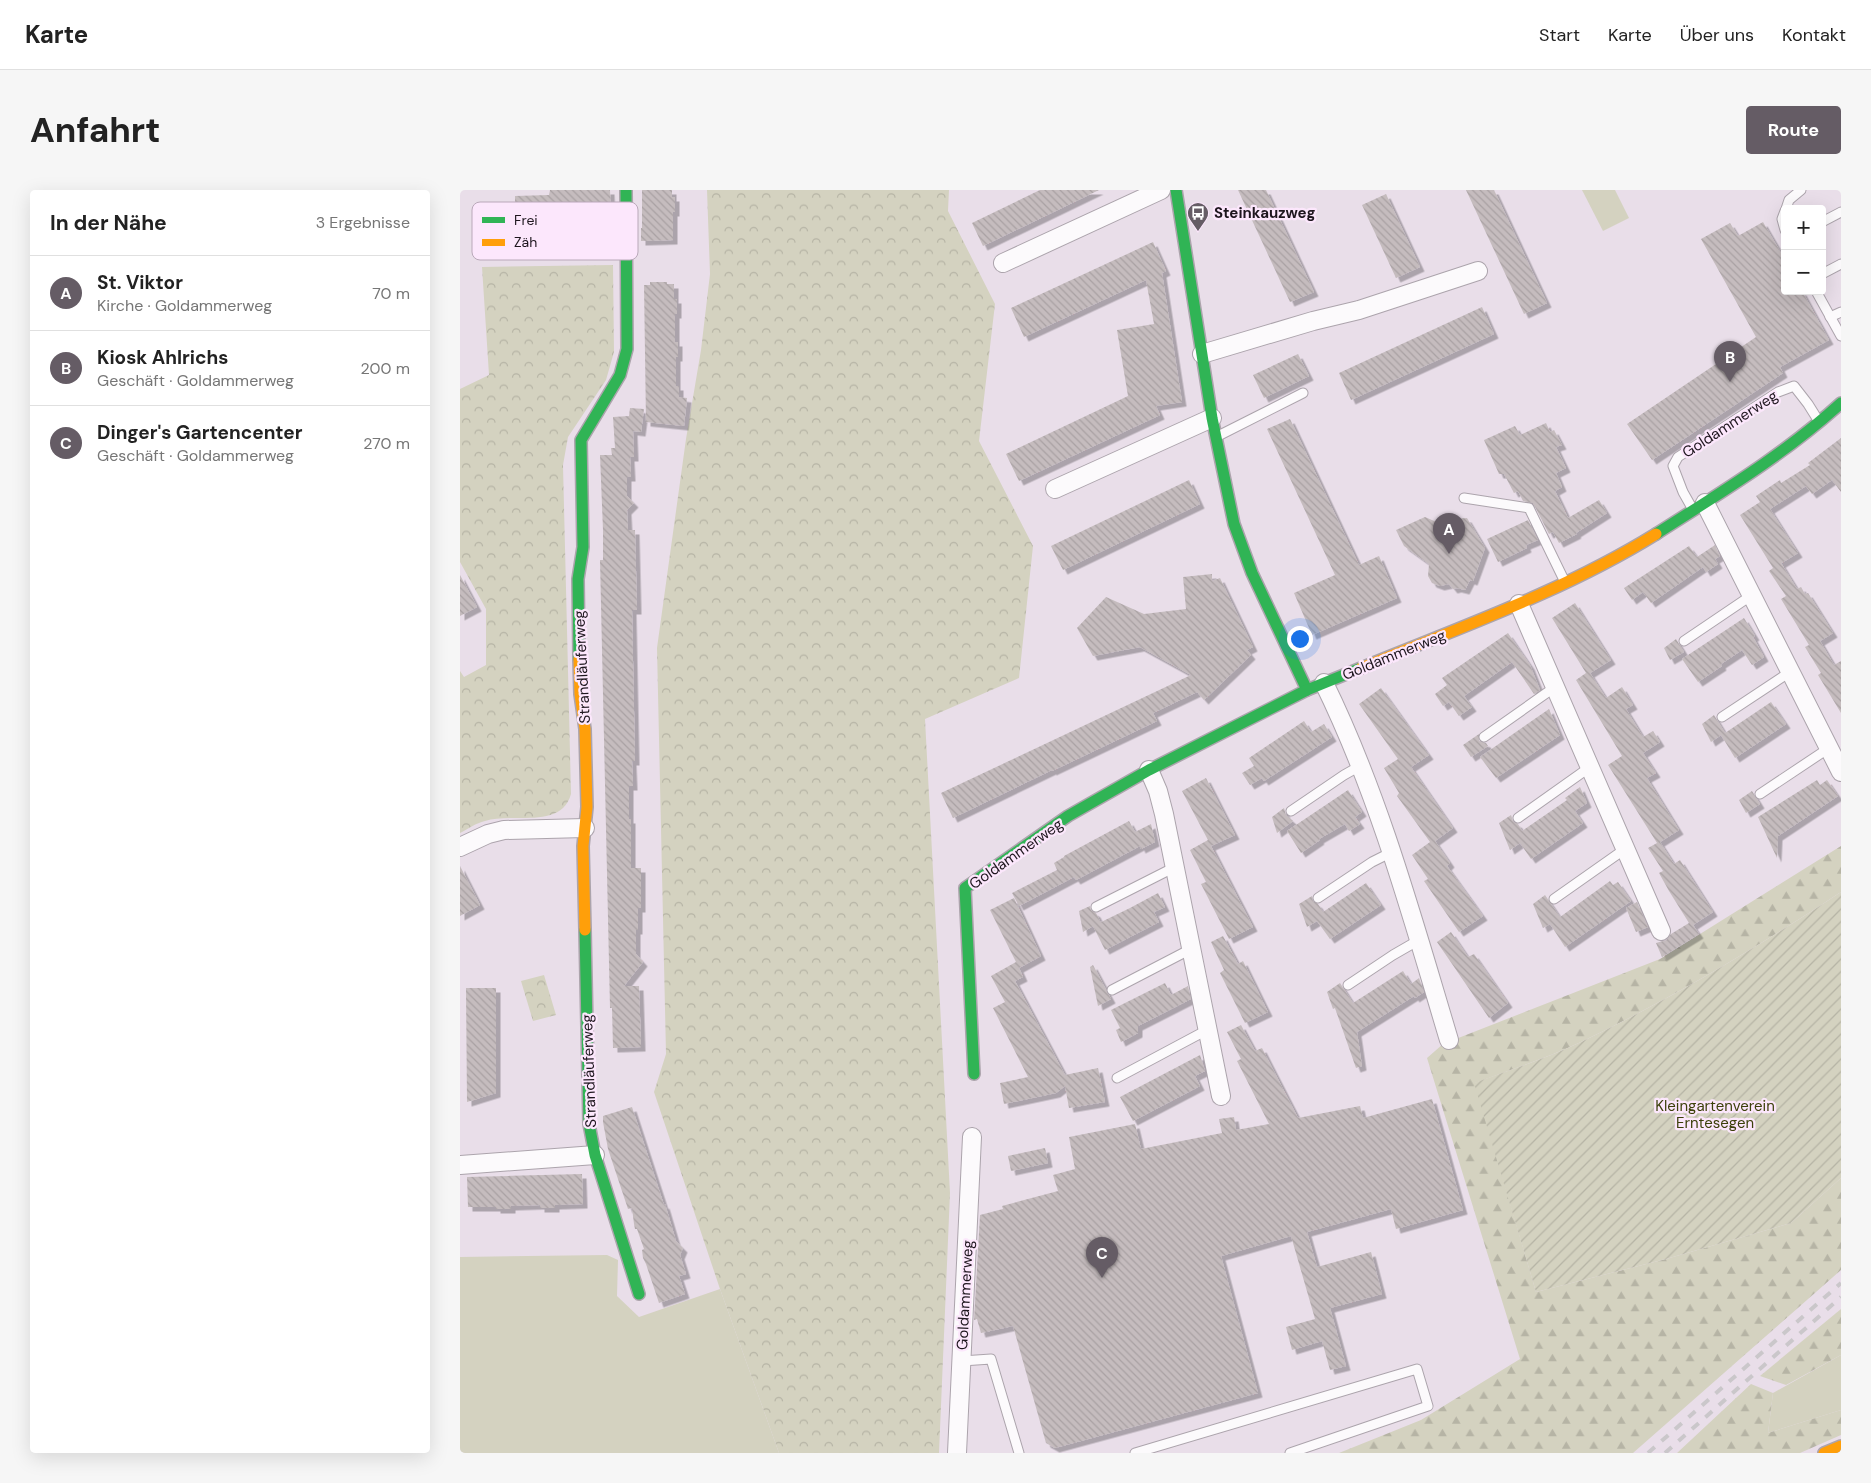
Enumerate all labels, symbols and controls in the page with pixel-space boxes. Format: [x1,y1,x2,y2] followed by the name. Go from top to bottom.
[25,19,88,50] text: Karte
[1539,23,1580,47] text: Start
[1608,23,1652,47] text: Karte
[1680,23,1754,47] text: Über uns
[1782,23,1846,47] text: Kontakt
[1746,106,1841,154] button: Route
[30,107,160,153] text: Anfahrt
[1186,201,1210,232] bus stop icon: Steinkauzweg
[472,202,638,260] legend
[1214,203,1315,223] place label: Steinkauzweg
[1781,205,1826,295] map controls
[1781,205,1826,250] button: +
[50,209,167,237] text: In der Nähe
[514,211,538,229] text: Frei
[316,212,410,233] text: 3 Ergebnisse
[514,233,537,251] text: Zäh
[1781,250,1826,295] button: −
[97,270,183,295] text: St. Viktor
[60,283,72,304] text: A
[372,283,410,304] text: 70 m
[97,295,272,316] text: Kirche · Goldammerweg
[1714,341,1746,382] pin: B
[97,345,228,370] text: Kiosk Ahlrichs
[61,358,71,379] text: B
[361,358,410,379] text: 200 m
[97,370,294,391] text: Geschäft · Goldammerweg
[1678,386,1782,462] street label: Goldammerweg
[97,420,303,445] text: Dinger's Gartencenter
[60,433,72,454] text: C
[363,433,410,454] text: 270 m
[97,445,294,466] text: Geschäft · Goldammerweg
[1433,513,1465,554] pin: A
[569,610,595,724] street label: Strandläuferweg
[1339,625,1449,685] street label: Goldammerweg
[1287,626,1313,652] your location
[965,814,1067,894] street label: Goldammerweg
[577,1014,601,1128] street label: Strandläuferweg
[1655,1096,1775,1133] park label: Kleingartenverein Erntesegen
[1086,1237,1118,1278] pin: C
[952,1240,978,1350] street label: Goldammerweg

